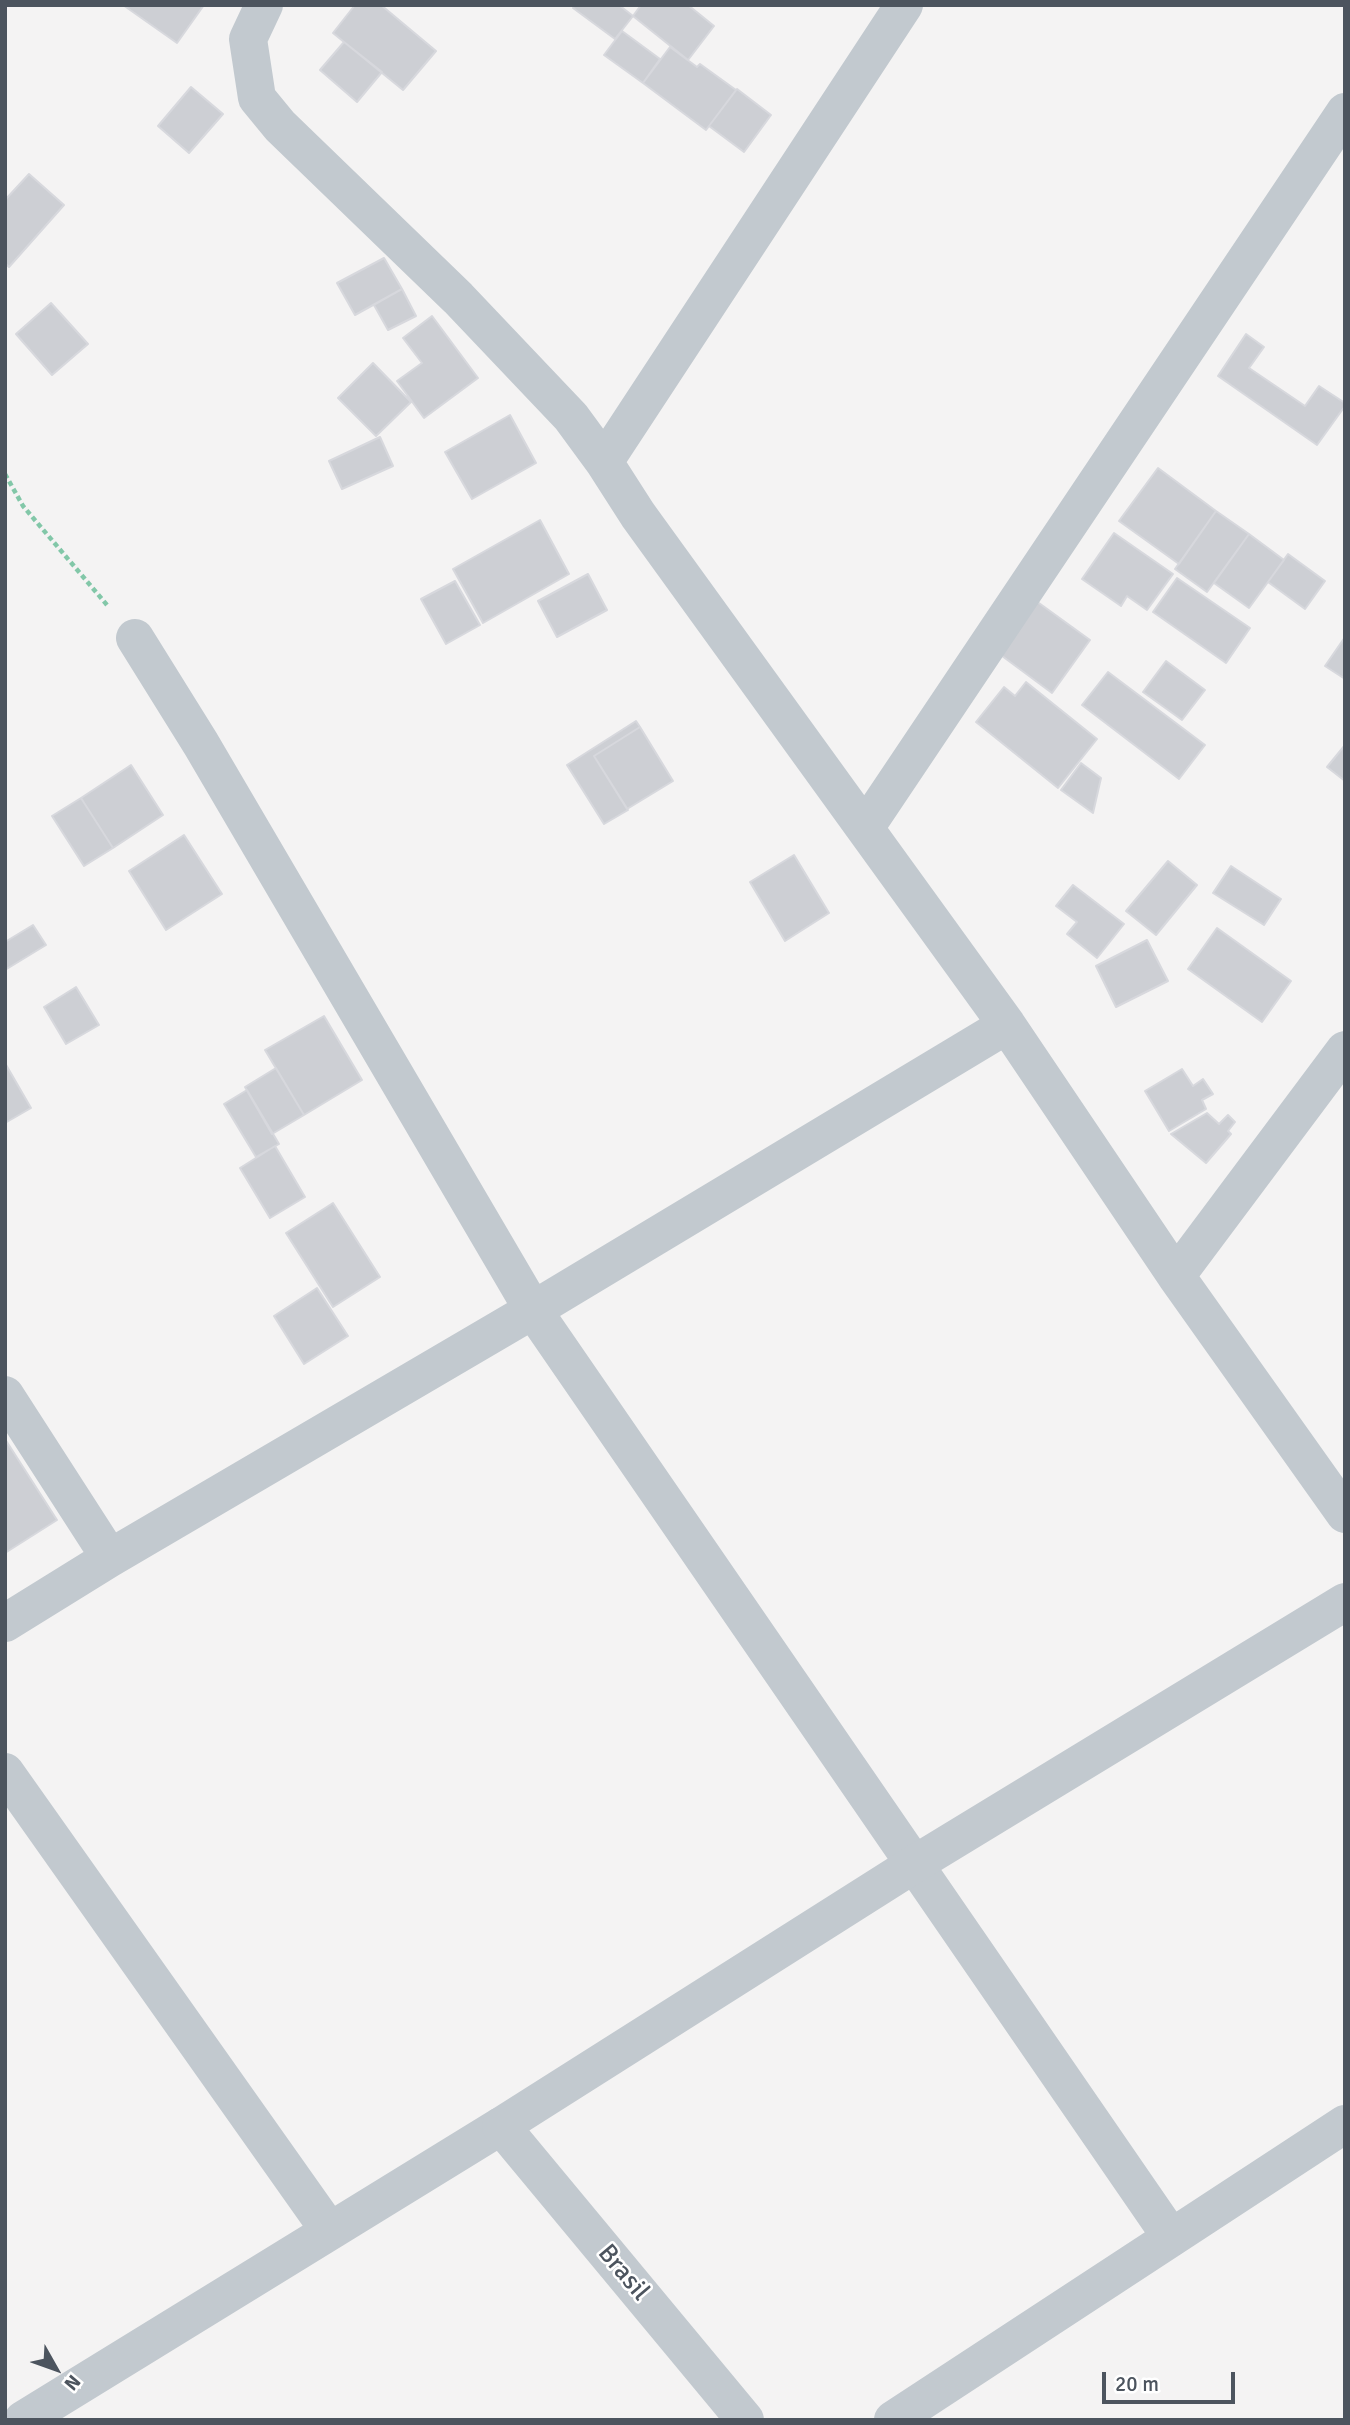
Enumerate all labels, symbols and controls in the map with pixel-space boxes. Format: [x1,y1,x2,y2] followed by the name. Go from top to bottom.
[590,2238,656,2308] street label: Brasil
[21,2334,91,2404] north arrow
[1105,2358,1238,2402] scale bar
[59,2370,86,2395] text: N
[1115,2371,1159,2397] text: 20 m

